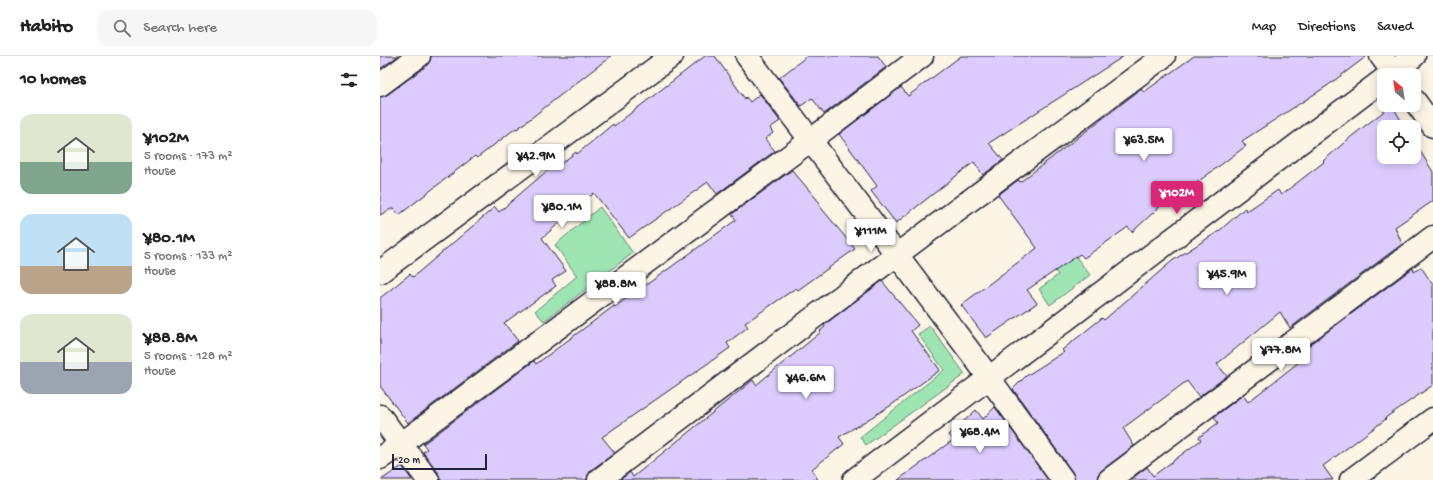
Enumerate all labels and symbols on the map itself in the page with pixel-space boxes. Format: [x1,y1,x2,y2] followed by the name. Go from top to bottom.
[1377,68,1421,112] north arrow
[1111,128,1177,162] pin: ¥63.5M
[503,144,569,178] pin: ¥42.9M
[1149,181,1205,215] pin: ¥102M
[529,195,595,229] pin: ¥80.1M
[843,219,899,253] pin: ¥111M
[1194,262,1260,296] pin: ¥45.9M
[583,272,649,306] pin: ¥88.8M
[1248,338,1314,372] pin: ¥77.8M
[773,366,839,400] pin: ¥46.6M
[947,420,1013,454] pin: ¥68.4M
[392,452,487,471] scale bar

